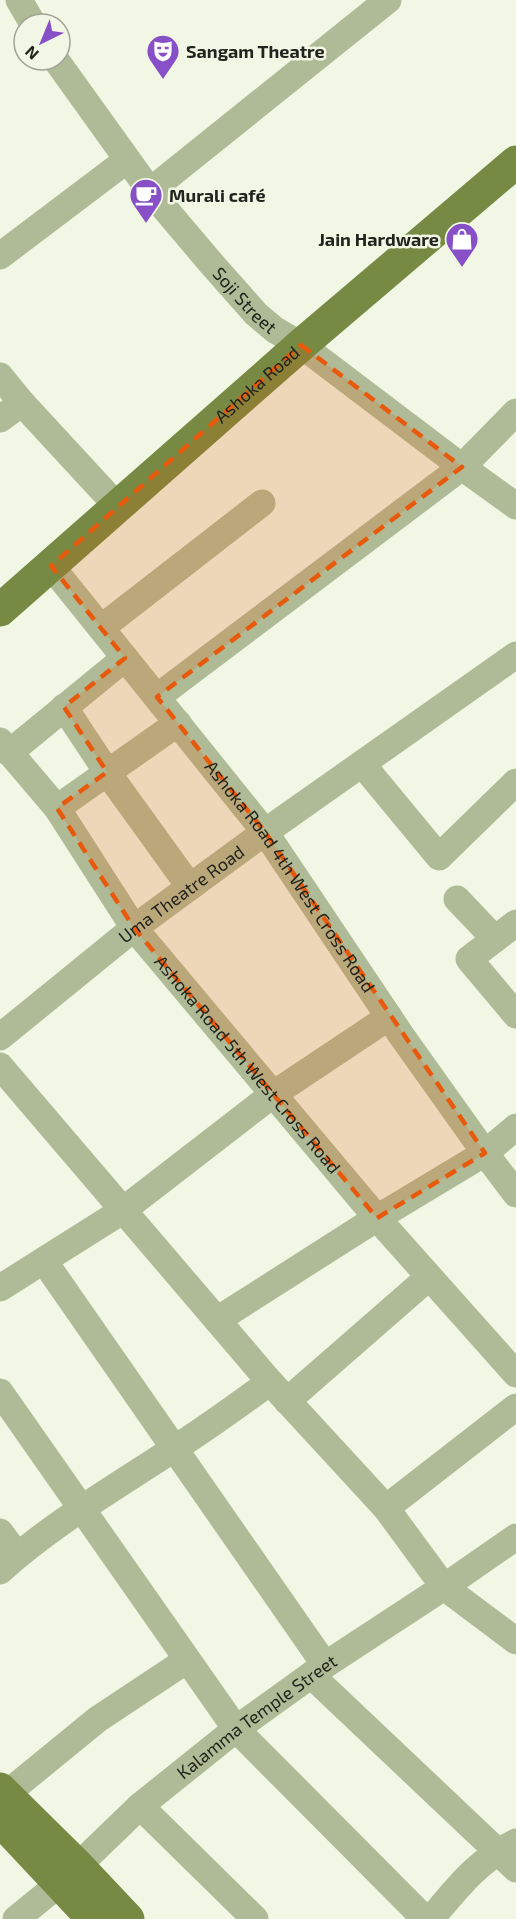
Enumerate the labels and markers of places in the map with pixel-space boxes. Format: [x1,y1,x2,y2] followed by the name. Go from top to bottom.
[145,33,181,80] theatre icon: Sangam Theatre
[186,40,325,62] place label: Sangam Theatre
[128,177,164,224] cafe icon: Murali café
[169,184,266,206] place label: Murali café
[444,221,480,268] shop icon: Jain Hardware
[318,228,439,250] place label: Jain Hardware

